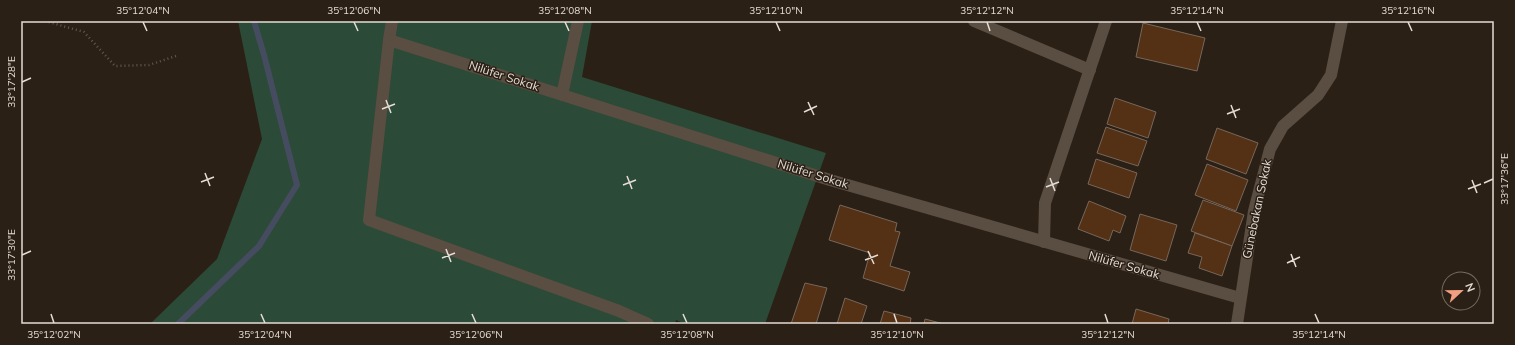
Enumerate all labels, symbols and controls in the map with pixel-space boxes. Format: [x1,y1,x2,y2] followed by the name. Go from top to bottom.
[116,4,170,17] text: 35°12'04"N
[327,4,381,17] text: 35°12'06"N
[538,4,592,17] text: 35°12'08"N
[749,4,803,17] text: 35°12'10"N
[960,4,1014,17] text: 35°12'12"N
[1170,4,1224,17] text: 35°12'14"N
[1381,4,1435,17] text: 35°12'16"N
[5,56,18,108] text: 33°17'28"E
[467,57,542,94] street label: Nilüfer Sokak
[1498,153,1511,205] text: 33°17'36"E
[776,156,851,192] street label: Nilüfer Sokak
[1239,157,1275,260] street label: Günebakan Sokak
[5,229,18,281] text: 33°17'30"E
[1087,247,1162,282] street label: Nilüfer Sokak
[1441,271,1481,311] north arrow
[1462,281,1478,294] text: N
[27,328,81,341] text: 35°12'02"N
[238,328,292,341] text: 35°12'04"N
[449,328,503,341] text: 35°12'06"N
[660,328,714,341] text: 35°12'08"N
[870,328,924,341] text: 35°12'10"N
[1081,328,1135,341] text: 35°12'12"N
[1292,328,1346,341] text: 35°12'14"N

